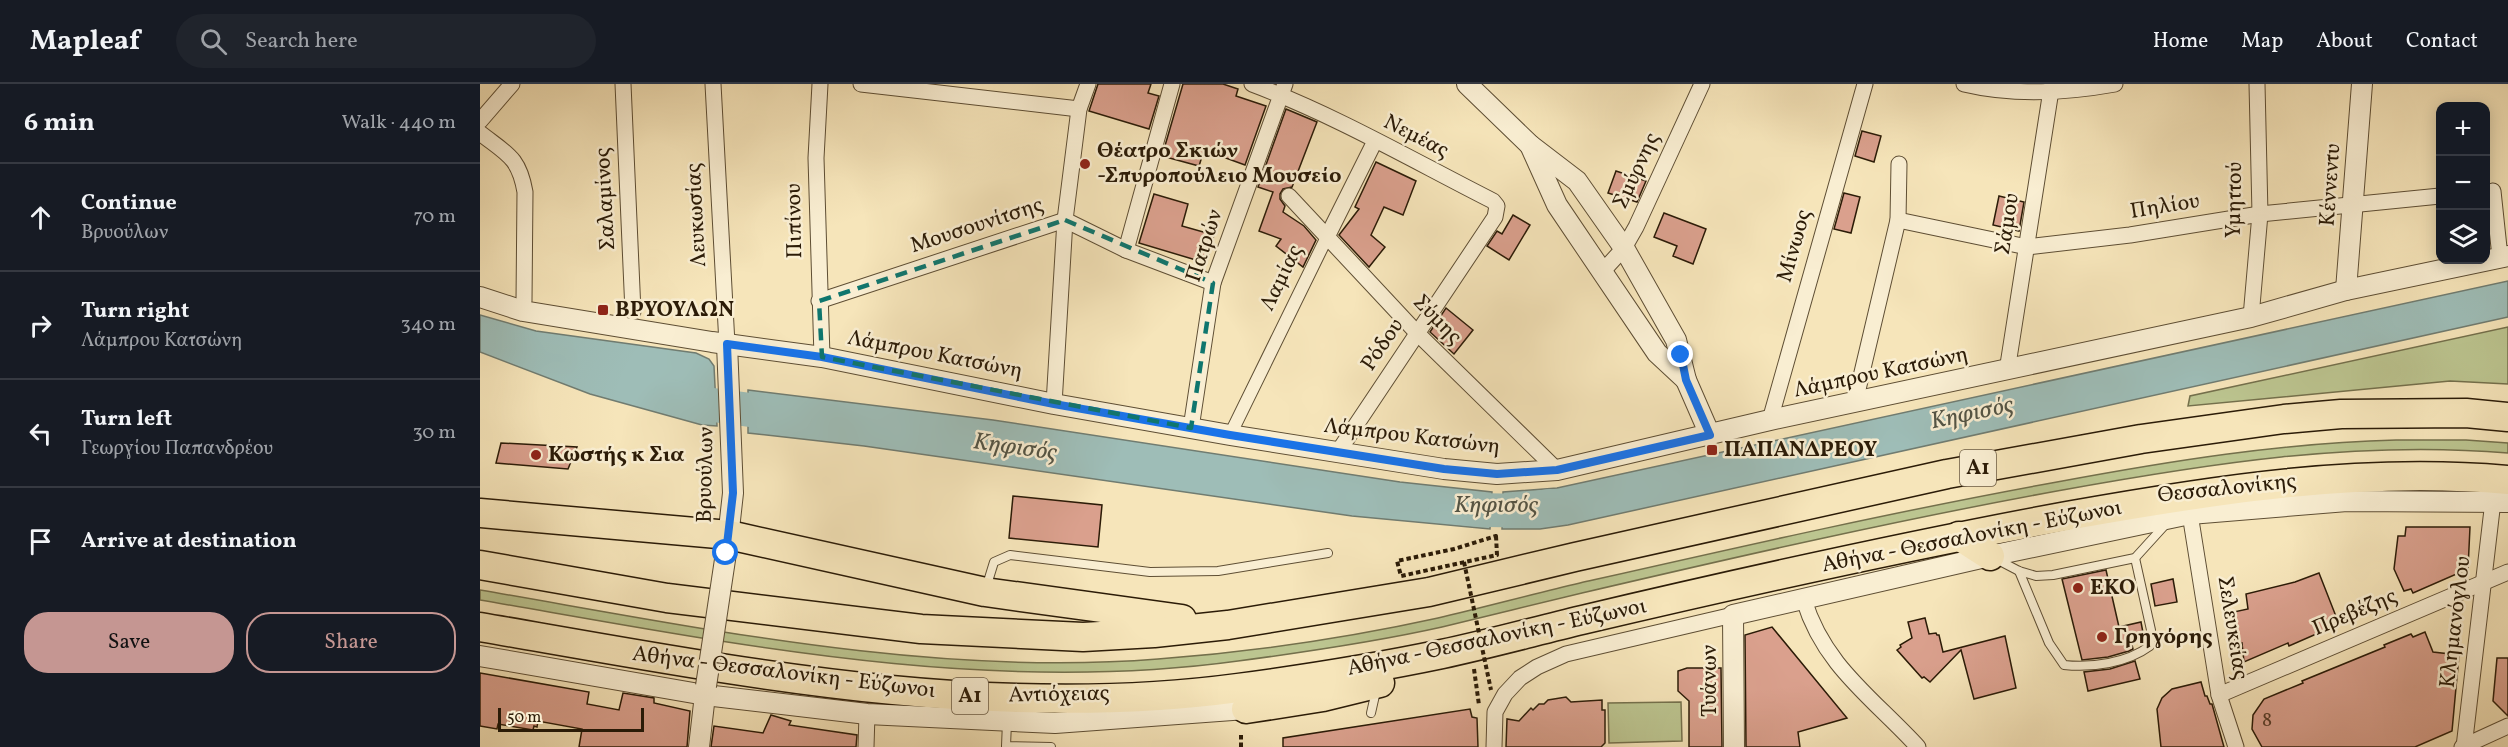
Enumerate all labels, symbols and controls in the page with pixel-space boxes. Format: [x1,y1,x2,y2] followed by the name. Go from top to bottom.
[176,14,596,68] search box
[30,22,140,61] text: Mapleaf
[197,25,230,58] icon: search
[245,26,358,57] text: Search here
[2153,27,2208,56] text: Home
[2241,27,2283,56] text: Map
[2316,27,2373,56] text: About
[2406,27,2478,56] text: Contact
[2436,102,2490,264] map controls
[2436,102,2490,156] button: +
[24,105,95,141] text: 6 min
[1378,107,1454,167] street label: Νεμέας
[341,109,456,137] text: Walk · 440 m
[1606,128,1668,214] street label: Σμύρνης
[1097,136,1342,192] place label: Θέατρο Σκιών -Σπυροπούλειο Μουσείο
[2313,143,2349,227] street label: Κέννεντυ
[588,147,624,251] street label: Σαλαμίνος
[2436,156,2490,210] button: −
[1078,157,1092,171] marker: Θέατρο Σκιών -Σπυροπούλειο Μουσείο
[679,162,715,268] street label: Λευκωσίας
[2219,162,2251,238] street label: Υμηττού
[779,183,811,259] street label: Πιπίνου
[2128,186,2202,228] street label: Πηλίου
[81,188,177,219] text: Continue
[906,190,1048,262] street label: Μουσουνίτσης
[1988,191,2028,257] street label: Σάμου
[24,201,57,234] icon: ahead
[413,203,456,231] text: 70 m
[1179,205,1231,286] street label: Πατρών
[1770,206,1820,286] street label: Μίνωος
[2436,210,2490,264] button: layers
[81,219,168,247] text: Βρυούλων
[1253,240,1311,316] street label: Λαμίας
[1405,288,1469,352] street label: Σύμης
[615,295,734,326] place label: ΒΡΥΟΥΛΩΝ
[81,296,189,327] text: Turn right
[596,303,610,317] marker: ΒΡΥΟΥΛΩΝ
[24,309,57,342] icon: right
[400,311,456,339] text: 340 m
[1354,312,1412,378] street label: Ρόδου
[845,323,1025,387] street label: Λάμπρου Κατσώνη
[81,327,243,355] text: Λάμπρου Κατσώνη
[1791,339,1971,407] street label: Λάμπρου Κατσώνη
[1667,341,1693,367] route end
[1927,389,2017,439] water label: Κηφισός
[81,404,172,435] text: Turn left
[1322,411,1502,463] street label: Λάμπρου Κατσώνη
[24,417,57,450] icon: left
[412,419,456,447] text: 30 m
[971,425,1059,471] water label: Κηφισός
[690,426,722,523] street label: Βρυούλων
[81,435,273,463] text: Γεωργίου Παπανδρέου
[1724,435,1877,466] place label: ΠΑΠΑΝΔΡΕΟΥ
[548,440,685,471] place label: Κωστής κ Σια
[1705,443,1719,457] marker: ΠΑΠΑΝΔΡΕΟΥ
[529,448,543,462] marker: Κωστής κ Σια
[1960,450,1996,486] road number: Α1
[2156,466,2298,512] street label: Θεσσαλονίκης
[1454,489,1539,523] water label: Κηφισός
[1819,493,2125,581] street label: Αθήνα - Θεσσαλονίκη - Εύζωνοι
[24,525,57,558] icon: arrive
[81,526,297,557] text: Arrive at destination
[712,539,738,565] route start
[2433,554,2479,690] street label: Κλημανόγλου
[2090,573,2135,604] place label: EKO
[2209,574,2255,682] street label: Σελευκείας
[2071,581,2085,595] marker: EKO
[2308,581,2402,645] street label: Πρεβέζης
[1344,591,1650,685] street label: Αθήνα - Θεσσαλονίκη - Εύζωνοι
[24,612,234,673] button: Save
[246,612,456,673] button: Share
[2114,622,2213,653] place label: Γρηγόρης
[2095,630,2109,644] marker: Γρηγόρης
[631,639,937,707] street label: Αθήνα - Θεσσαλονίκη - Εύζωνοι
[1695,645,1726,717] street label: Τυάνων
[952,678,988,714] road number: Α1
[1008,679,1110,711] street label: Αντιόχειας
[498,705,644,732] scale bar
[507,707,541,729] text: 50 m
[2262,707,2272,735] house number: 8

